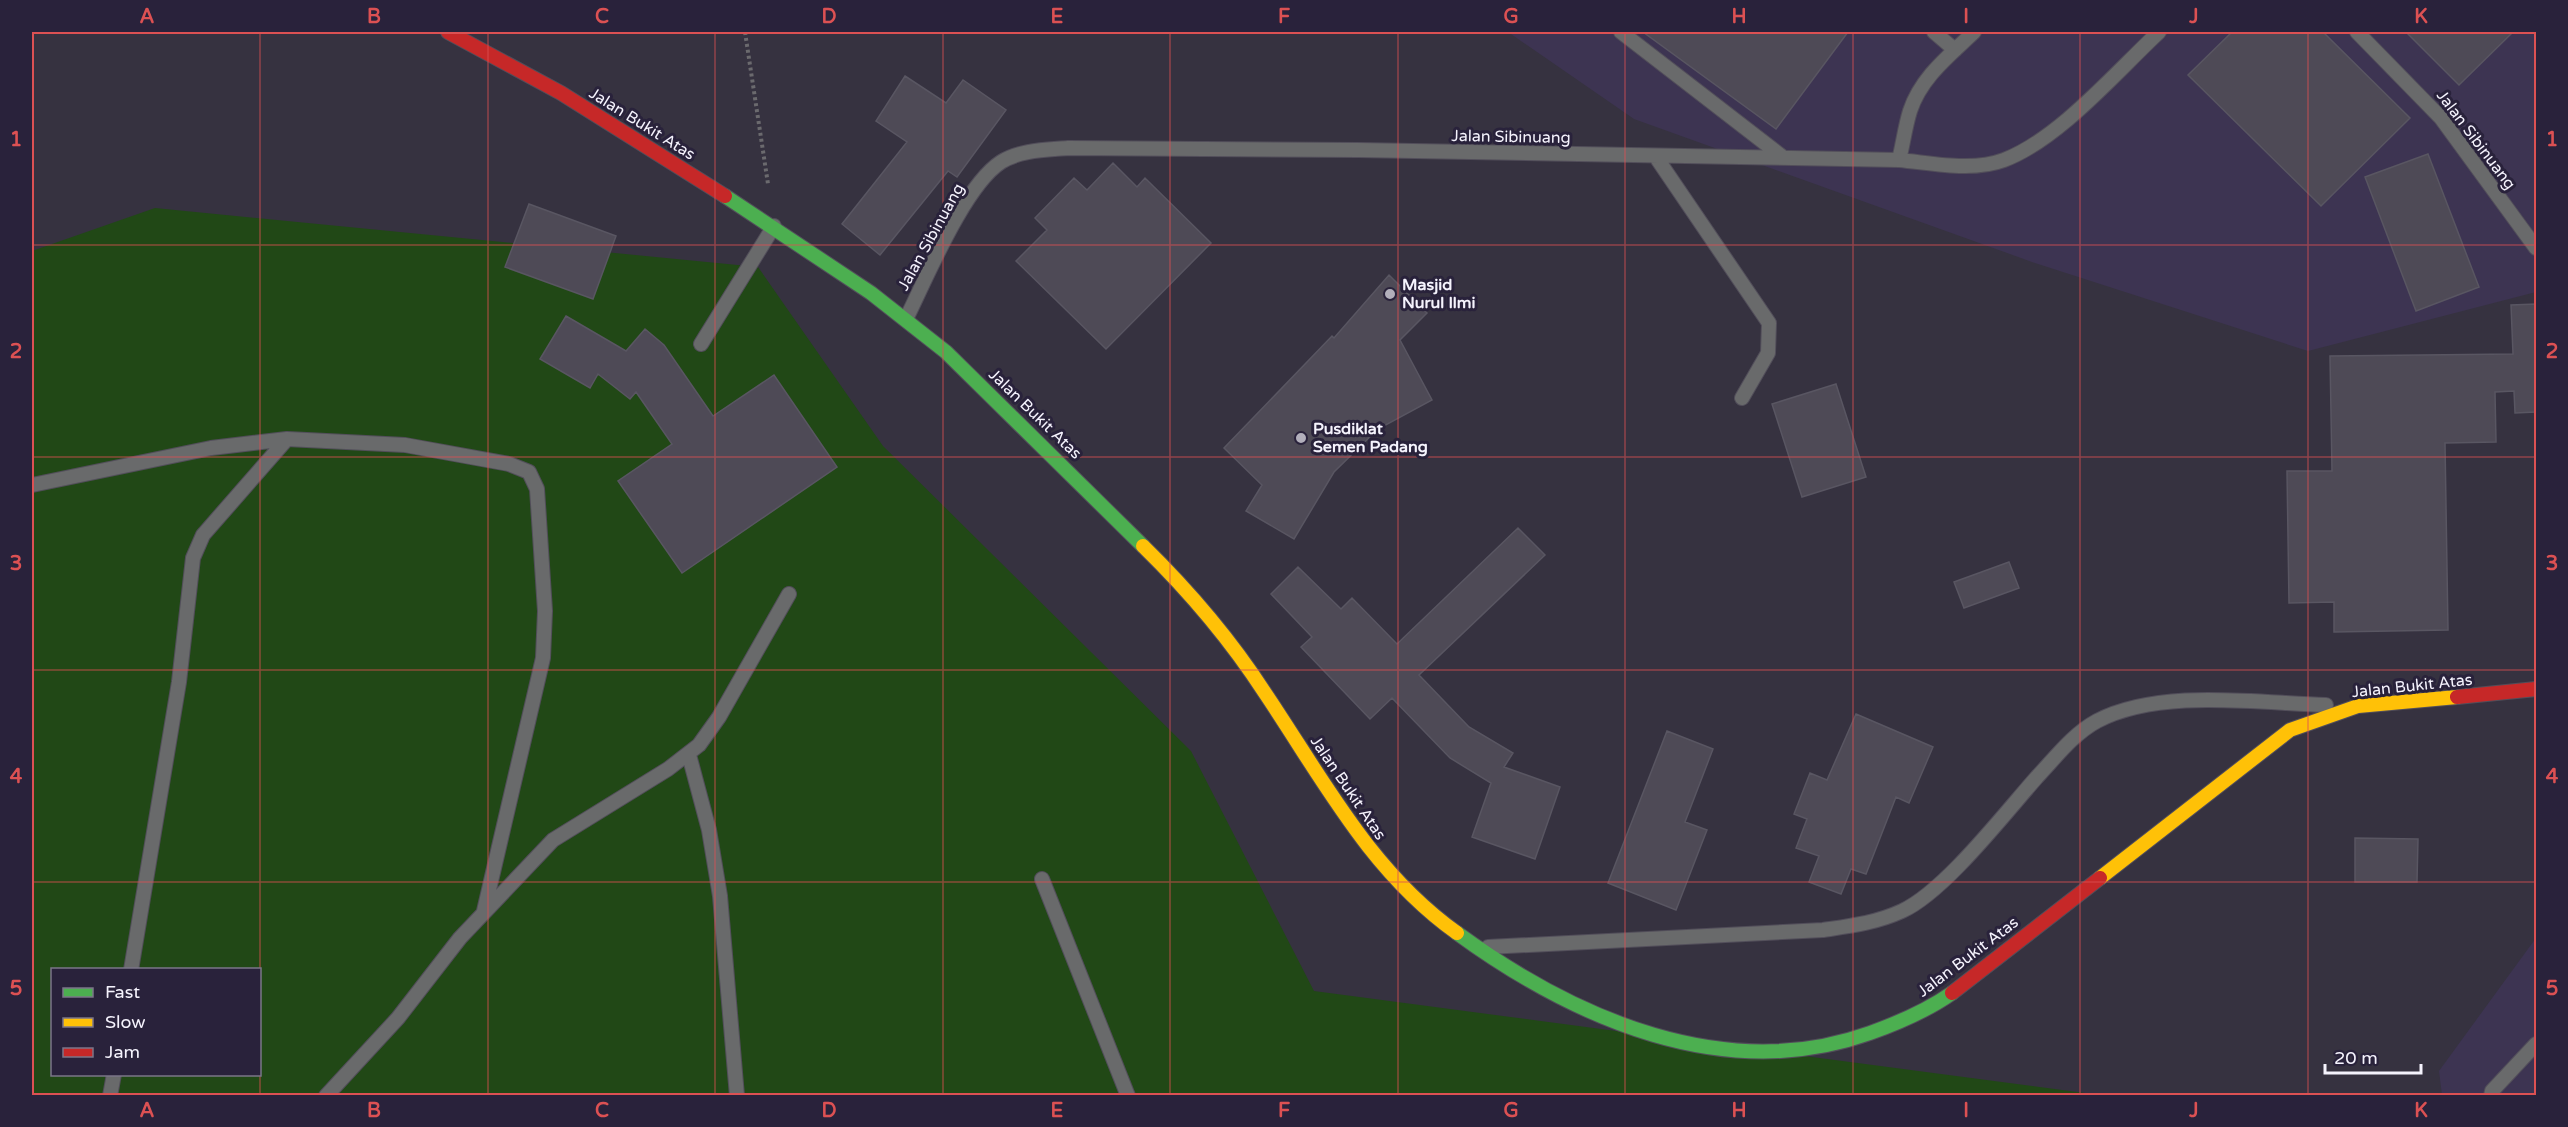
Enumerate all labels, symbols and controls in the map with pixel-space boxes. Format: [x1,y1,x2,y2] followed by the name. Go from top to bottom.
[140,5,155,29] text: A
[367,5,381,29] text: B
[595,5,609,29] text: C
[821,5,837,29] text: D
[1051,5,1064,29] text: E
[1278,5,1290,29] text: F
[1503,5,1519,29] text: G
[1731,5,1747,29] text: H
[1963,5,1969,29] text: I
[2188,5,2199,29] text: J
[2414,5,2428,29] text: K
[585,83,699,165] street label: Jalan Bukit Atas
[2432,86,2520,194] street label: Jalan Sibinuang
[1451,126,1571,148] street label: Jalan Sibinuang
[10,128,22,152] text: 1
[2546,128,2558,152] text: 1
[893,180,969,294] street label: Jalan Sibinuang
[1402,275,1475,313] place label: Masjid Nurul Ilmi
[1383,287,1397,301] marker: Masjid Nurul Ilmi
[10,340,22,364] text: 2
[2546,340,2558,364] text: 2
[984,365,1086,463] street label: Jalan Bukit Atas
[1313,419,1428,457] place label: Pusdiklat Semen Padang
[1294,431,1308,445] marker: Pusdiklat Semen Padang
[10,552,22,576] text: 3
[2546,552,2558,576] text: 3
[2351,670,2473,702] street label: Jalan Bukit Atas
[1306,732,1390,844] street label: Jalan Bukit Atas
[10,765,23,789] text: 4
[2546,765,2559,789] text: 4
[1914,912,2022,1002] street label: Jalan Bukit Atas
[51,968,261,1076] legend
[10,977,22,1001] text: 5
[2546,977,2558,1001] text: 5
[105,981,140,1003] text: Fast
[105,1011,146,1033] text: Slow
[2325,1037,2421,1075] scale bar
[105,1041,140,1063] text: Jam
[2334,1047,2378,1069] text: 20 m
[140,1099,155,1123] text: A
[367,1099,381,1123] text: B
[595,1099,609,1123] text: C
[821,1099,837,1123] text: D
[1051,1099,1064,1123] text: E
[1278,1099,1290,1123] text: F
[1503,1099,1519,1123] text: G
[1731,1099,1747,1123] text: H
[1963,1099,1969,1123] text: I
[2188,1099,2199,1123] text: J
[2414,1099,2428,1123] text: K

